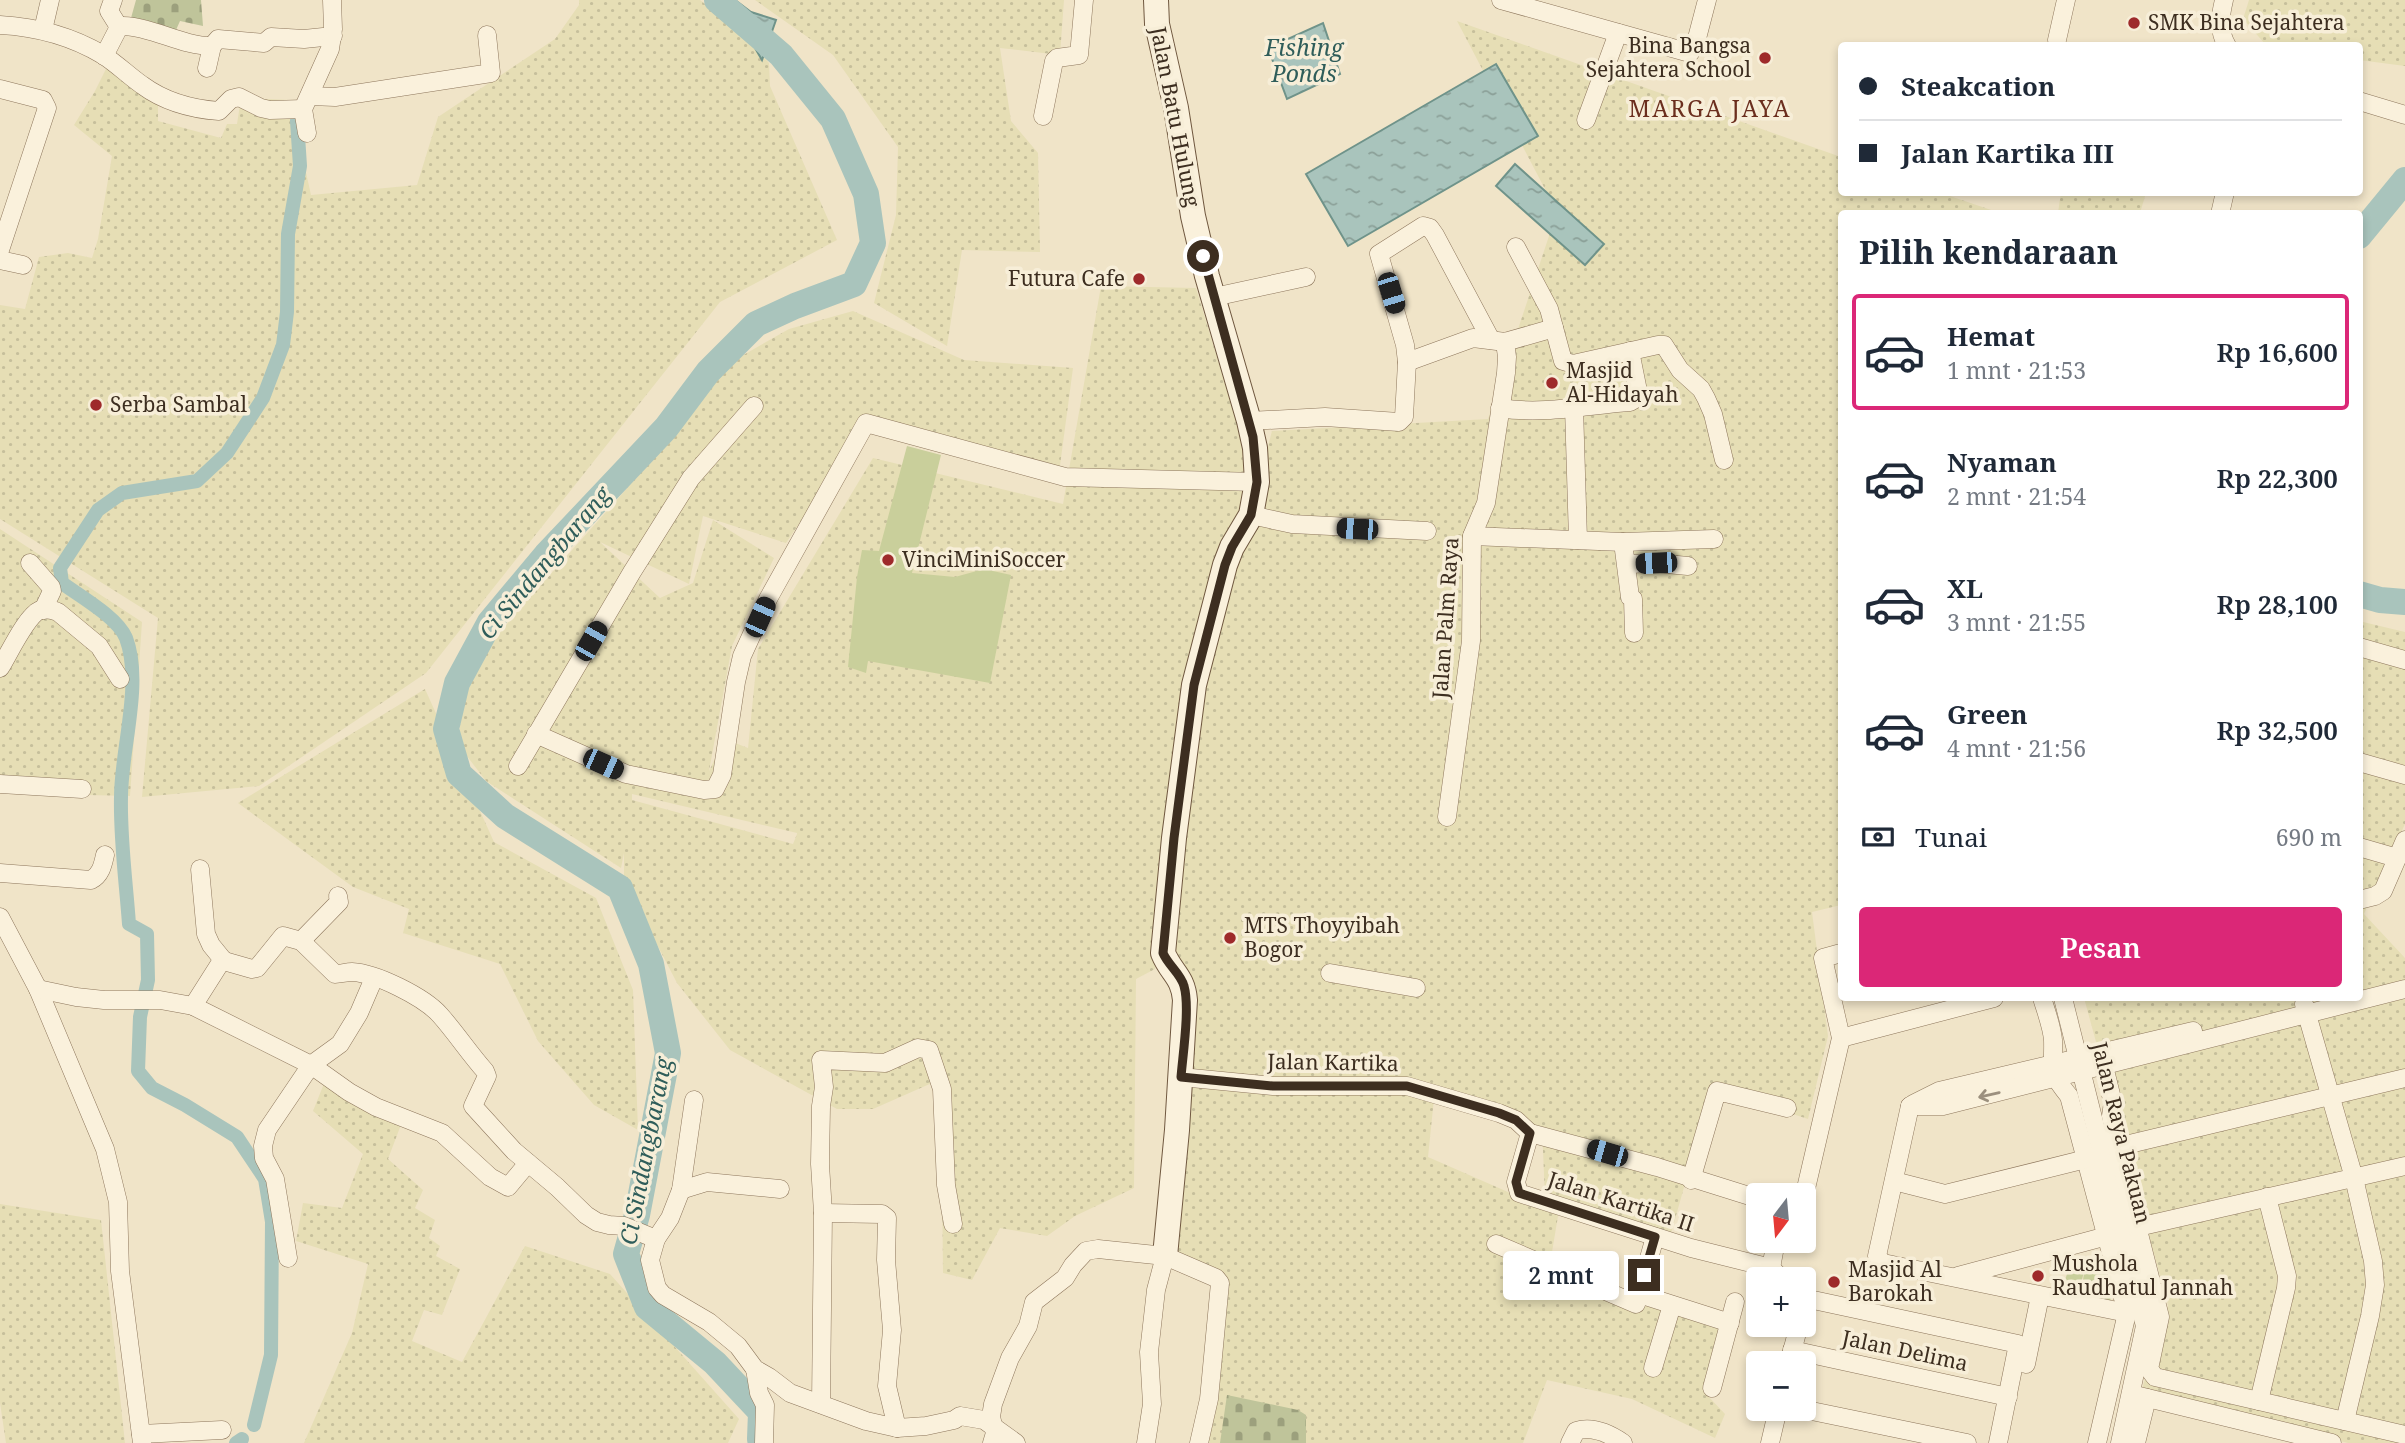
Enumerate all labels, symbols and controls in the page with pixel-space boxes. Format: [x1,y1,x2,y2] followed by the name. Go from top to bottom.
[2148,8,2345,36] place label: SMK Bina Sejahtera
[2126,15,2142,31] marker: SMK Bina Sejahtera
[1145,23,1207,210] street label: Jalan Batu Hulung
[1264,31,1344,89] water label: Fishing Ponds
[1586,31,1751,83] place label: Bina Bangsa Sejahtera School
[1757,50,1773,66] marker: Bina Bangsa Sejahtera School
[1901,68,2055,104] text: Steakcation
[1629,92,1791,124] district label: MARGA JAYA
[1901,135,2114,171] text: Jalan Kartika III
[1859,230,2118,273] text: Pilih kendaraan
[1187,240,1219,272] route start
[1008,264,1125,292] place label: Futura Cafe
[1375,270,1408,316] car
[1131,271,1147,287] marker: Futura Cafe
[1947,318,2035,354] text: Hemat
[1863,321,1926,384] icon: car
[2216,334,2338,370] text: Rp 16,600
[1947,354,2086,386] text: 1 mnt · 21:53
[1566,356,1679,408] place label: Masjid Al-Hidayah
[1544,375,1560,391] marker: Masjid Al-Hidayah
[110,390,248,418] place label: Serba Sambal
[88,397,104,413] marker: Serba Sambal
[1947,444,2057,480] text: Nyaman
[1863,447,1926,510] icon: car
[2216,460,2338,496] text: Rp 22,300
[471,478,618,646] water label: Ci Sindangbarang
[1947,480,2086,512] text: 2 mnt · 21:54
[1336,517,1379,541] car
[1425,536,1465,701] street label: Jalan Palm Raya
[902,545,1066,573] place label: VinciMiniSoccer
[880,552,896,568] marker: VinciMiniSoccer
[1635,552,1678,574] car
[1947,570,1983,606] text: XL
[1863,573,1926,636] icon: car
[2216,586,2338,622] text: Rp 28,100
[742,594,779,640] car
[1947,606,2086,638] text: 3 mnt · 21:55
[572,618,611,664] car
[1947,696,2028,732] text: Green
[1863,699,1926,762] icon: car
[2216,712,2338,748] text: Rp 32,500
[1947,732,2086,764] text: 4 mnt · 21:56
[580,746,627,782] car
[1859,818,1897,856] icon: cash
[1915,819,1987,855] text: Tunai
[2276,821,2342,853] text: 690 m
[1859,907,2342,987] button: Pesan
[1244,911,1400,963] place label: MTS Thoyyibah Bogor
[1222,930,1238,946] marker: MTS Thoyyibah Bogor
[2086,1038,2158,1227] street label: Jalan Raya Pakuan
[1266,1047,1399,1077] street label: Jalan Kartika
[611,1053,679,1247] water label: Ci Sindangbarang
[1978,1089,2001,1102] one-way arrow
[1584,1137,1631,1169] car
[1544,1164,1698,1238] street label: Jalan Kartika II
[1746,1183,1816,1253] north arrow
[1746,1183,1816,1421] map controls
[2052,1249,2233,1301] place label: Mushola Raudhatul Jannah
[1504,1250,1620,1300] callout: 2 mnt
[1848,1255,1942,1307] place label: Masjid Al Barokah
[1528,1259,1594,1291] text: 2 mnt
[1628,1259,1660,1291] route end
[1746,1267,1816,1337] button: +
[2030,1268,2046,1284] marker: Mushola Raudhatul Jannah
[1826,1274,1842,1290] marker: Masjid Al Barokah
[1839,1323,1971,1377] street label: Jalan Delima
[1746,1351,1816,1421] button: −

